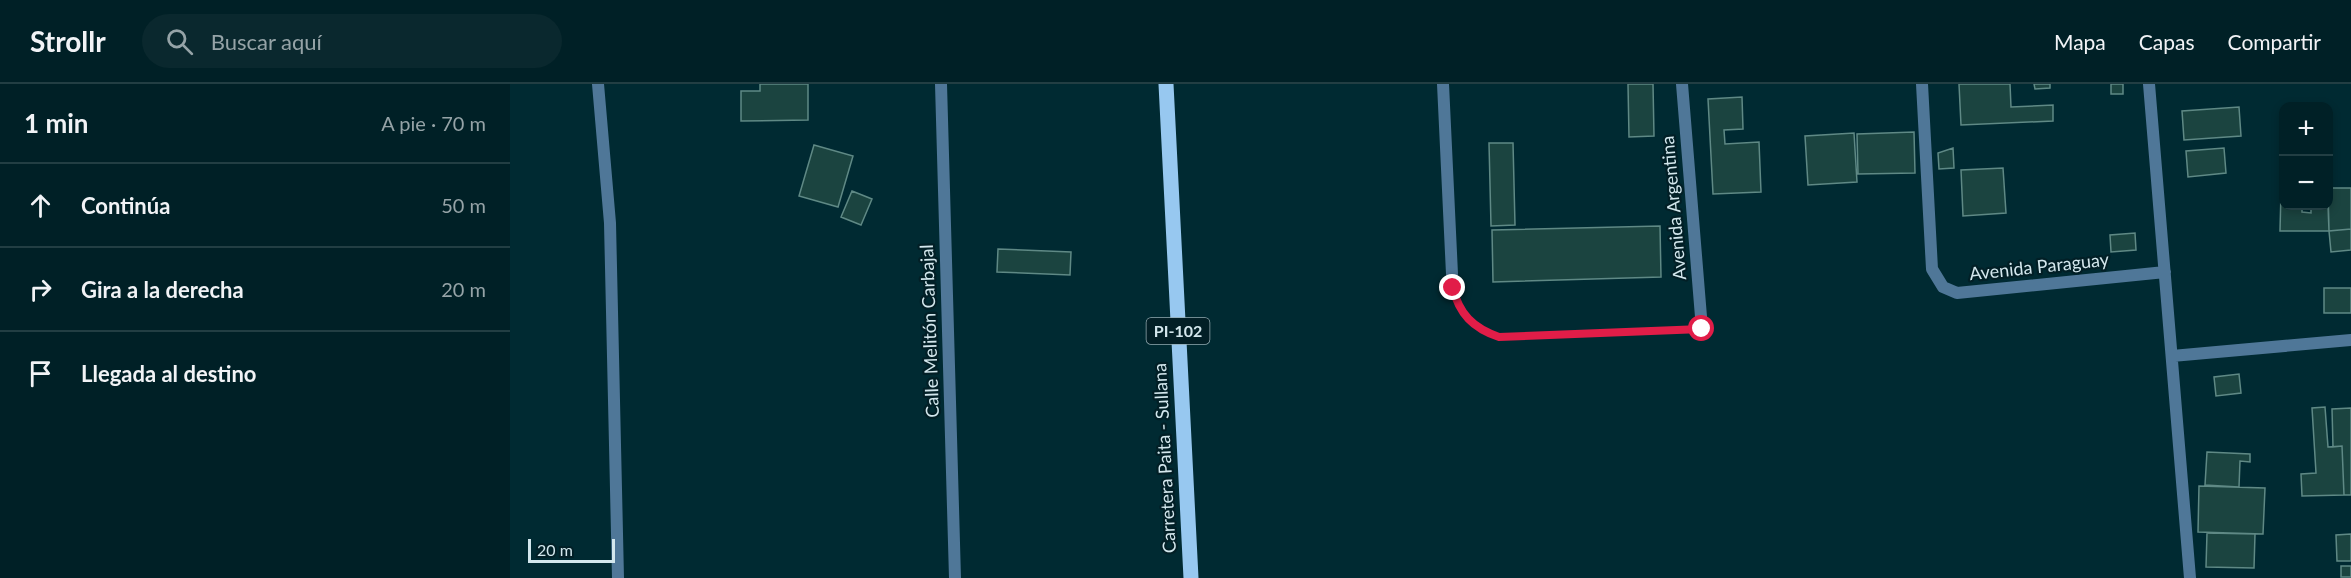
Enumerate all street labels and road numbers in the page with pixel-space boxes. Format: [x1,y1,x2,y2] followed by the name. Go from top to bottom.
[1656,135,1690,281] street label: Avenida Argentina
[915,244,943,418] street label: Calle Melitón Carbajal
[1968,248,2110,284] street label: Avenida Paraguay
[1146,318,1210,344] road number: PI-102
[1148,363,1180,554] street label: Carretera Paita - Sullana

